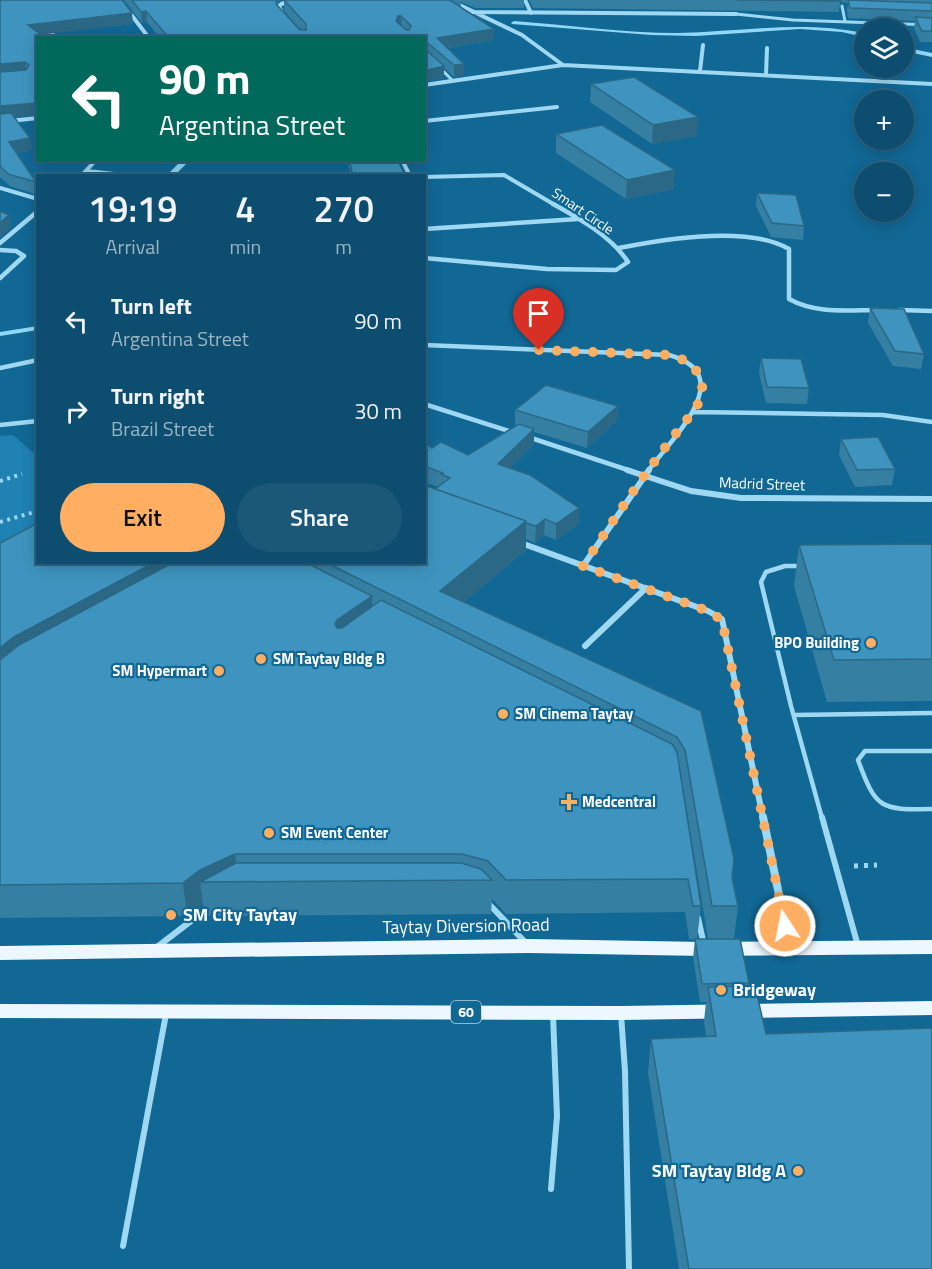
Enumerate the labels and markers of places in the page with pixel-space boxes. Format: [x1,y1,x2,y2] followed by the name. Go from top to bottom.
[513,288,564,350] pin
[774,631,859,654] place label: BPO Building
[864,636,878,650] marker: BPO Building
[273,647,385,670] place label: SM Taytay Bldg B
[254,652,268,666] marker: SM Taytay Bldg B
[112,659,208,682] place label: SM Hypermart
[212,664,226,678] marker: SM Hypermart
[515,702,634,725] place label: SM Cinema Taytay
[496,707,510,721] marker: SM Cinema Taytay
[582,790,656,813] place label: Medcentral
[560,793,578,811] marker: Medcentral
[281,821,389,844] place label: SM Event Center
[262,826,276,840] marker: SM Event Center
[183,901,297,928] place label: SM City Taytay
[164,908,178,922] marker: SM City Taytay
[733,976,816,1003] place label: Bridgeway
[714,983,728,997] marker: Bridgeway
[652,1157,786,1184] place label: SM Taytay Bldg A
[791,1164,805,1178] marker: SM Taytay Bldg A

